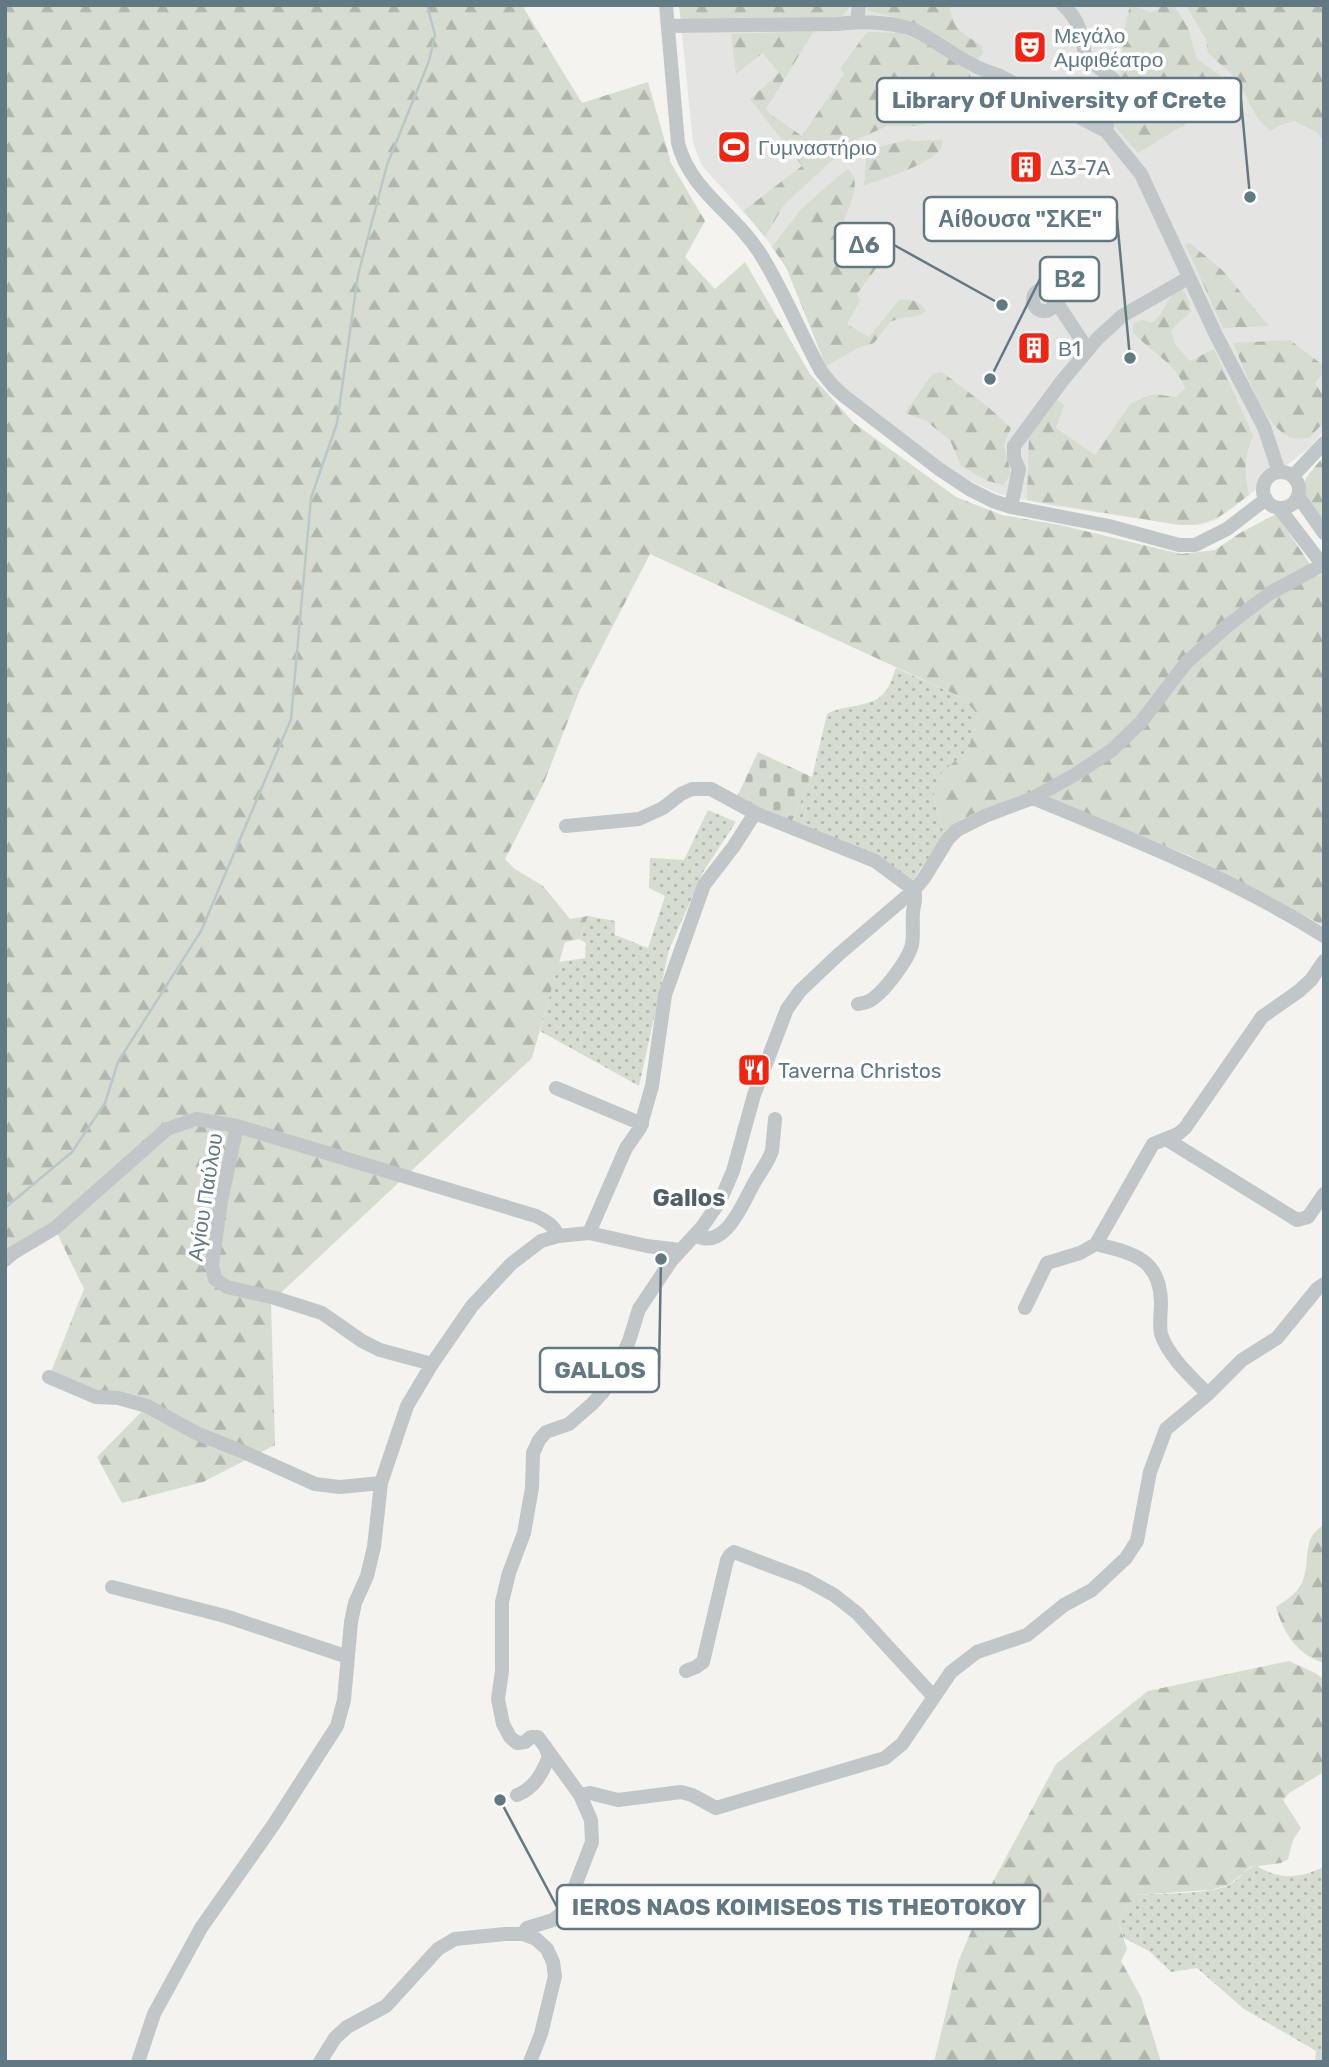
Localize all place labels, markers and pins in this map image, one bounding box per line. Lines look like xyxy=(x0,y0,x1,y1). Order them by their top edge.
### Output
place label: Μεγάλο Αμφιθέατρο xyxy=(1054,23,1164,72)
theatre icon: Μεγάλο Αμφιθέατρο xyxy=(1011,28,1049,66)
callout: Library Of University of Crete xyxy=(877,78,1241,122)
sports icon: Γυμναστήριο xyxy=(715,128,753,166)
place label: Γυμναστήριο xyxy=(758,135,877,160)
building icon: Δ3-7Α xyxy=(1007,148,1045,186)
place label: Δ3-7Α xyxy=(1050,155,1110,180)
callout: Αίθουσα "ΣΚΕ" xyxy=(924,197,1117,241)
callout: Δ6 xyxy=(835,223,894,267)
callout: Β2 xyxy=(1040,257,1099,301)
building icon: Β1 xyxy=(1015,329,1053,367)
place label: Β1 xyxy=(1058,336,1081,361)
restaurant icon: Taverna Christos xyxy=(735,1051,773,1089)
place label: Taverna Christos xyxy=(778,1058,942,1083)
callout: GALLOS xyxy=(540,1348,659,1392)
callout: IEROS NAOS KOIMISEOS TIS THEOTOKOY xyxy=(557,1885,1040,1929)

